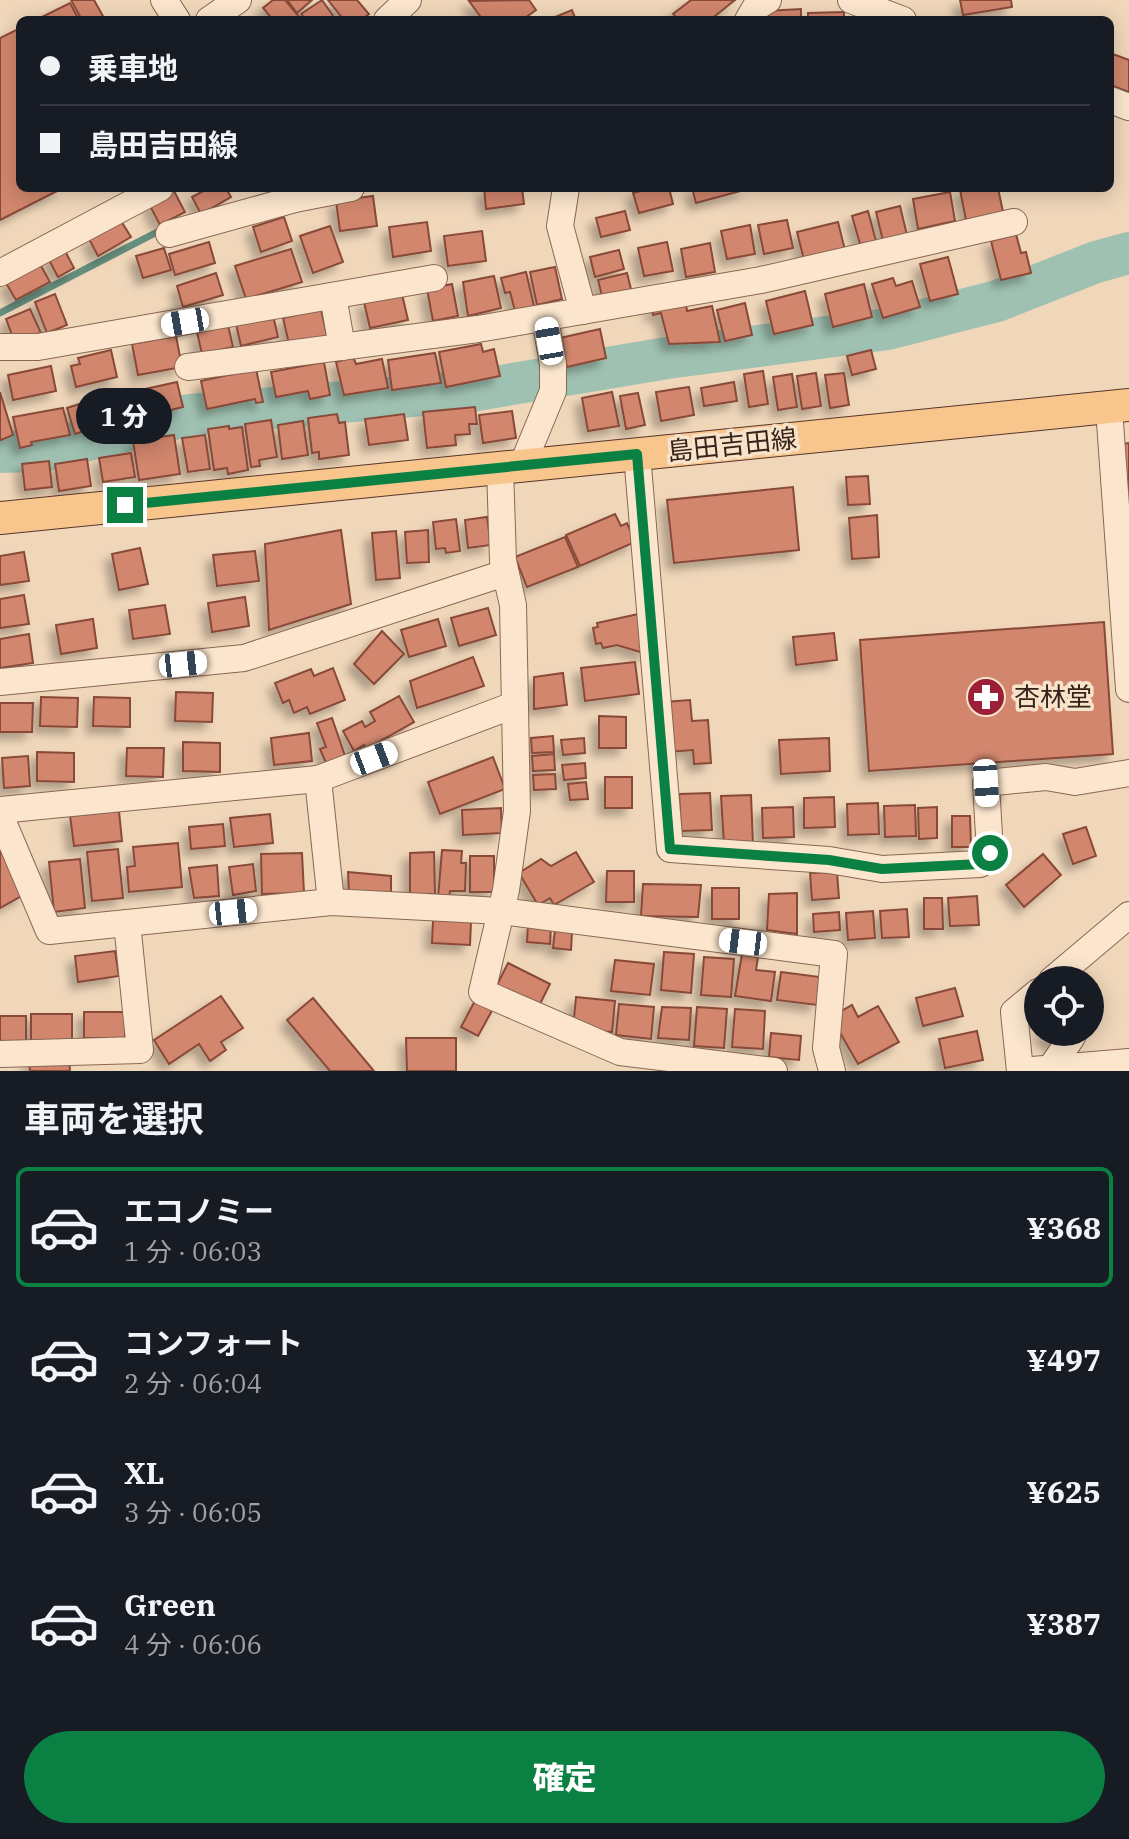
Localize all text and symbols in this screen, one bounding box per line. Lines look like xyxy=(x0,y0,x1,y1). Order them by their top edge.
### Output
text: 乗車地 xyxy=(88,48,178,87)
text: 島田吉田線 xyxy=(88,125,238,164)
car xyxy=(159,306,211,338)
car xyxy=(533,315,565,367)
callout: 1 分 xyxy=(77,389,173,445)
text: 1 分 xyxy=(100,399,148,433)
street label: 島田吉田線 xyxy=(665,420,798,468)
route end xyxy=(107,487,143,523)
car xyxy=(158,650,208,678)
pharmacy icon: 杏林堂 xyxy=(965,676,1007,718)
place label: 杏林堂 xyxy=(1014,679,1092,713)
car xyxy=(347,738,401,778)
car xyxy=(972,758,1000,808)
route start xyxy=(972,835,1008,871)
car xyxy=(208,898,258,926)
car xyxy=(718,927,768,957)
map controls xyxy=(1024,966,1104,1046)
button: locate xyxy=(1024,966,1104,1046)
text: 車両を選択 xyxy=(24,1095,204,1142)
icon: car xyxy=(28,1191,100,1263)
text: エコノミー xyxy=(124,1191,274,1230)
text: ¥368 xyxy=(1027,1208,1101,1247)
text: 1 分 · 06:03 xyxy=(124,1234,262,1268)
icon: car xyxy=(28,1323,100,1395)
text: コンフォート xyxy=(124,1323,303,1362)
text: ¥497 xyxy=(1027,1340,1101,1379)
text: 2 分 · 06:04 xyxy=(124,1366,262,1400)
text: XL xyxy=(124,1453,164,1492)
icon: car xyxy=(28,1455,100,1527)
text: ¥625 xyxy=(1027,1472,1101,1511)
text: 3 分 · 06:05 xyxy=(124,1495,262,1529)
text: Green xyxy=(124,1585,216,1624)
icon: car xyxy=(28,1587,100,1659)
text: ¥387 xyxy=(1027,1604,1101,1643)
text: 4 分 · 06:06 xyxy=(124,1627,262,1661)
button: 確定 xyxy=(24,1731,1105,1823)

